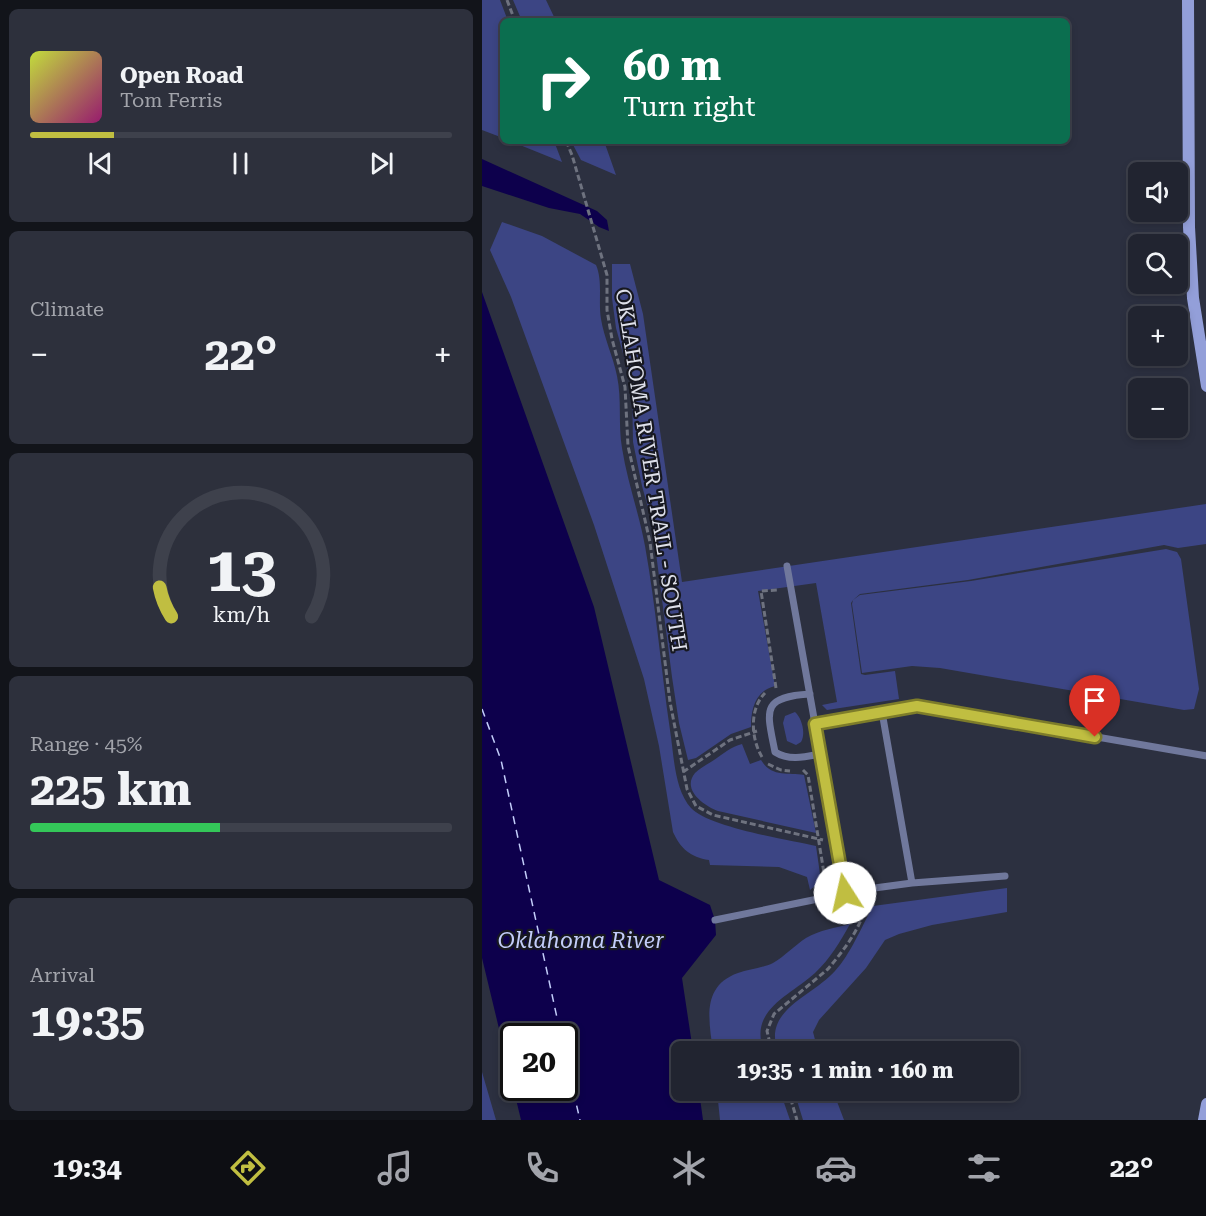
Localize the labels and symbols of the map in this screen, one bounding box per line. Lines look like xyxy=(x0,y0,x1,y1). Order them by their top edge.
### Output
street label: OKLAHOMA RIVER TRAIL - SOUTH xyxy=(610,287,692,653)
pin xyxy=(1069,675,1120,737)
position arrow xyxy=(813,861,877,925)
water label: Oklahoma River xyxy=(498,928,664,953)
speed limit sign: 20 xyxy=(500,1023,578,1101)

